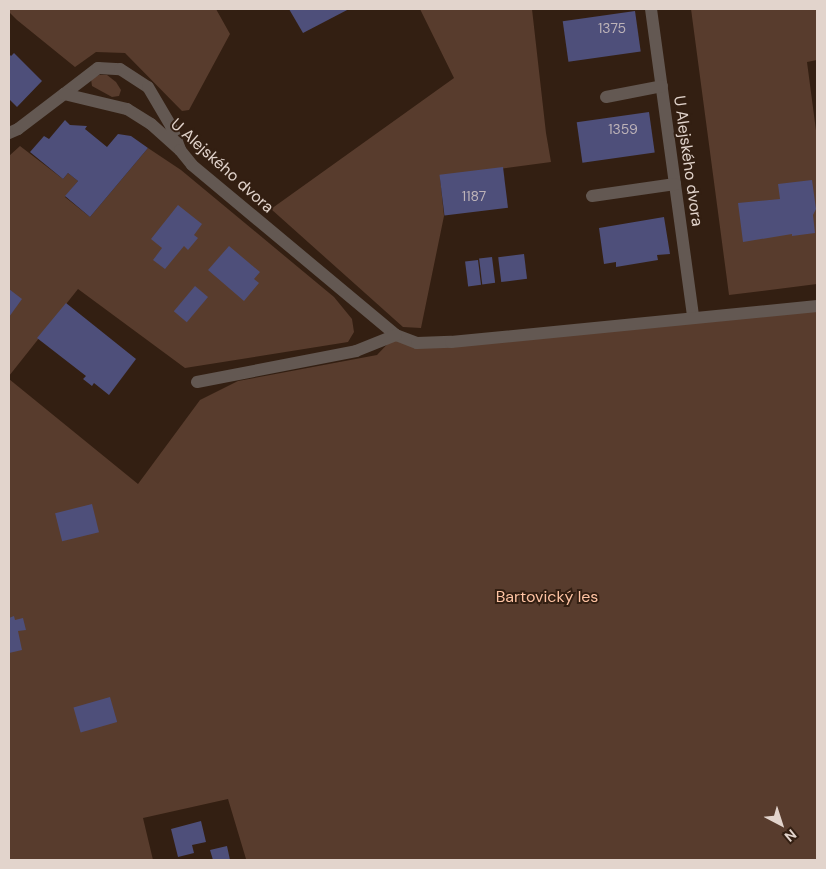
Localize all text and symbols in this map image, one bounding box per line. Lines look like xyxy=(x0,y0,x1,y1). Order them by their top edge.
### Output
house number: 1375 xyxy=(598,20,626,36)
street label: U Alejského dvora xyxy=(669,94,707,228)
street label: U Alejského dvora xyxy=(167,115,277,217)
house number: 1359 xyxy=(608,121,638,137)
house number: 1187 xyxy=(462,188,486,204)
park label: Bartovický les xyxy=(496,587,598,607)
north arrow xyxy=(756,799,806,849)
text: N xyxy=(781,825,800,846)

